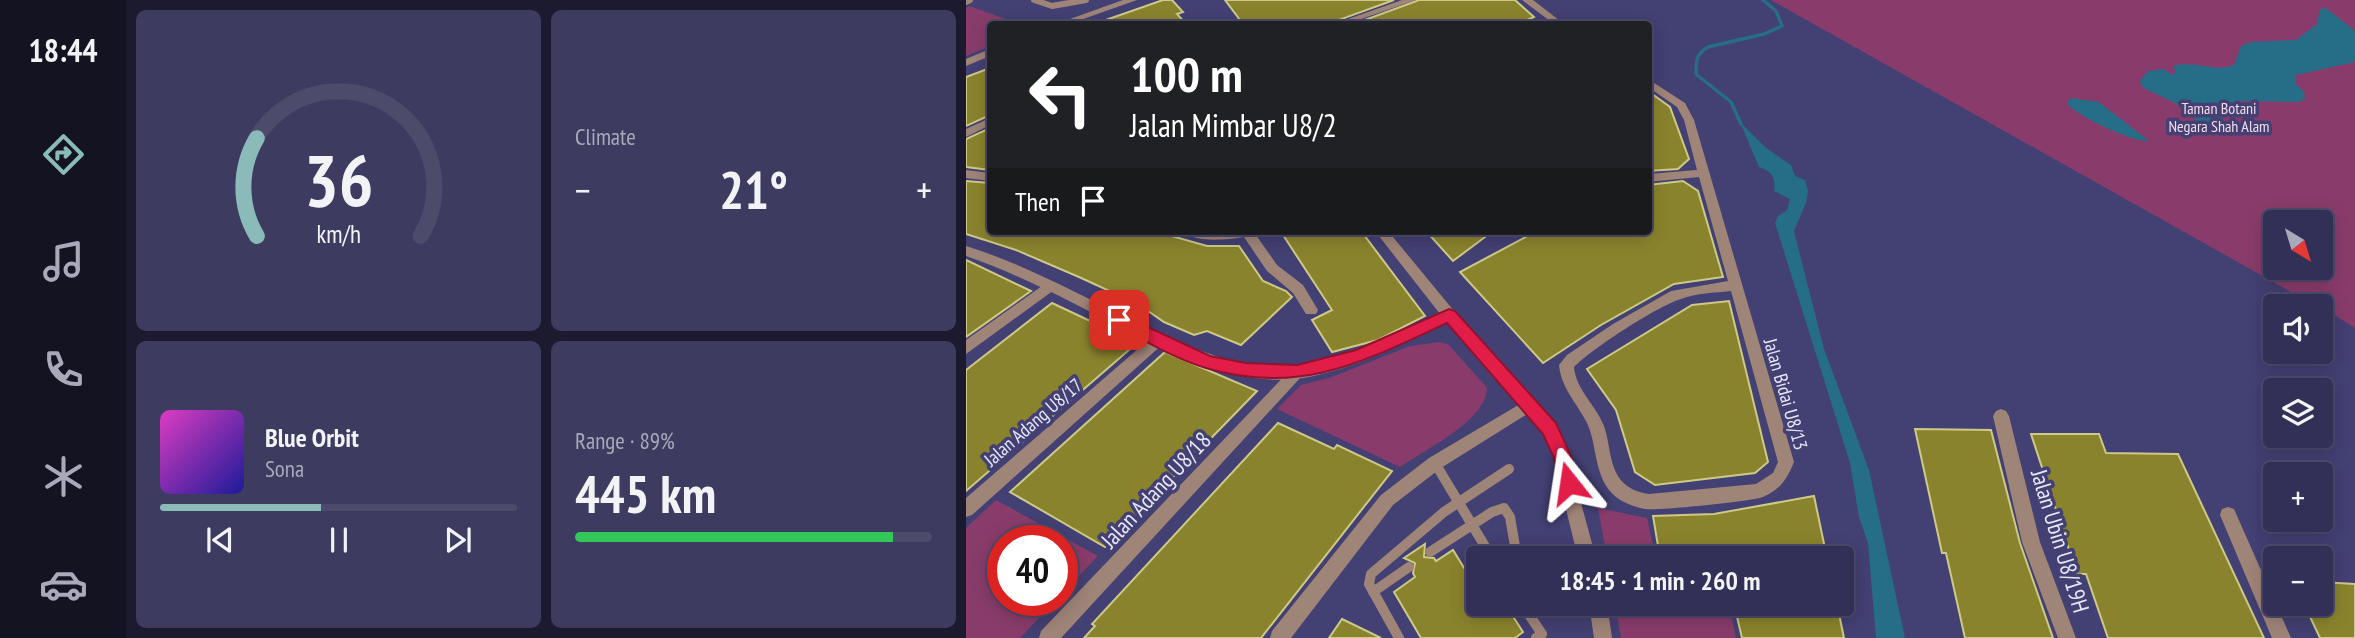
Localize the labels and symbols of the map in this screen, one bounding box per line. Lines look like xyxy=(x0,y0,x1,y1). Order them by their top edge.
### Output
park label: Taman Botani Negara Shah Alam xyxy=(2169,98,2269,136)
north arrow xyxy=(2263,210,2333,280)
pin xyxy=(1089,290,1149,350)
street label: Jalan Bidai U8/13 xyxy=(1758,335,1813,452)
street label: Jalan Adang U8/17 xyxy=(978,373,1087,472)
street label: Jalan Adang U8/18 xyxy=(1094,425,1217,555)
position arrow xyxy=(1532,446,1606,520)
street label: Jalan Ubin U8/19H xyxy=(2025,465,2096,616)
speed limit sign: 40 xyxy=(987,525,1078,616)

